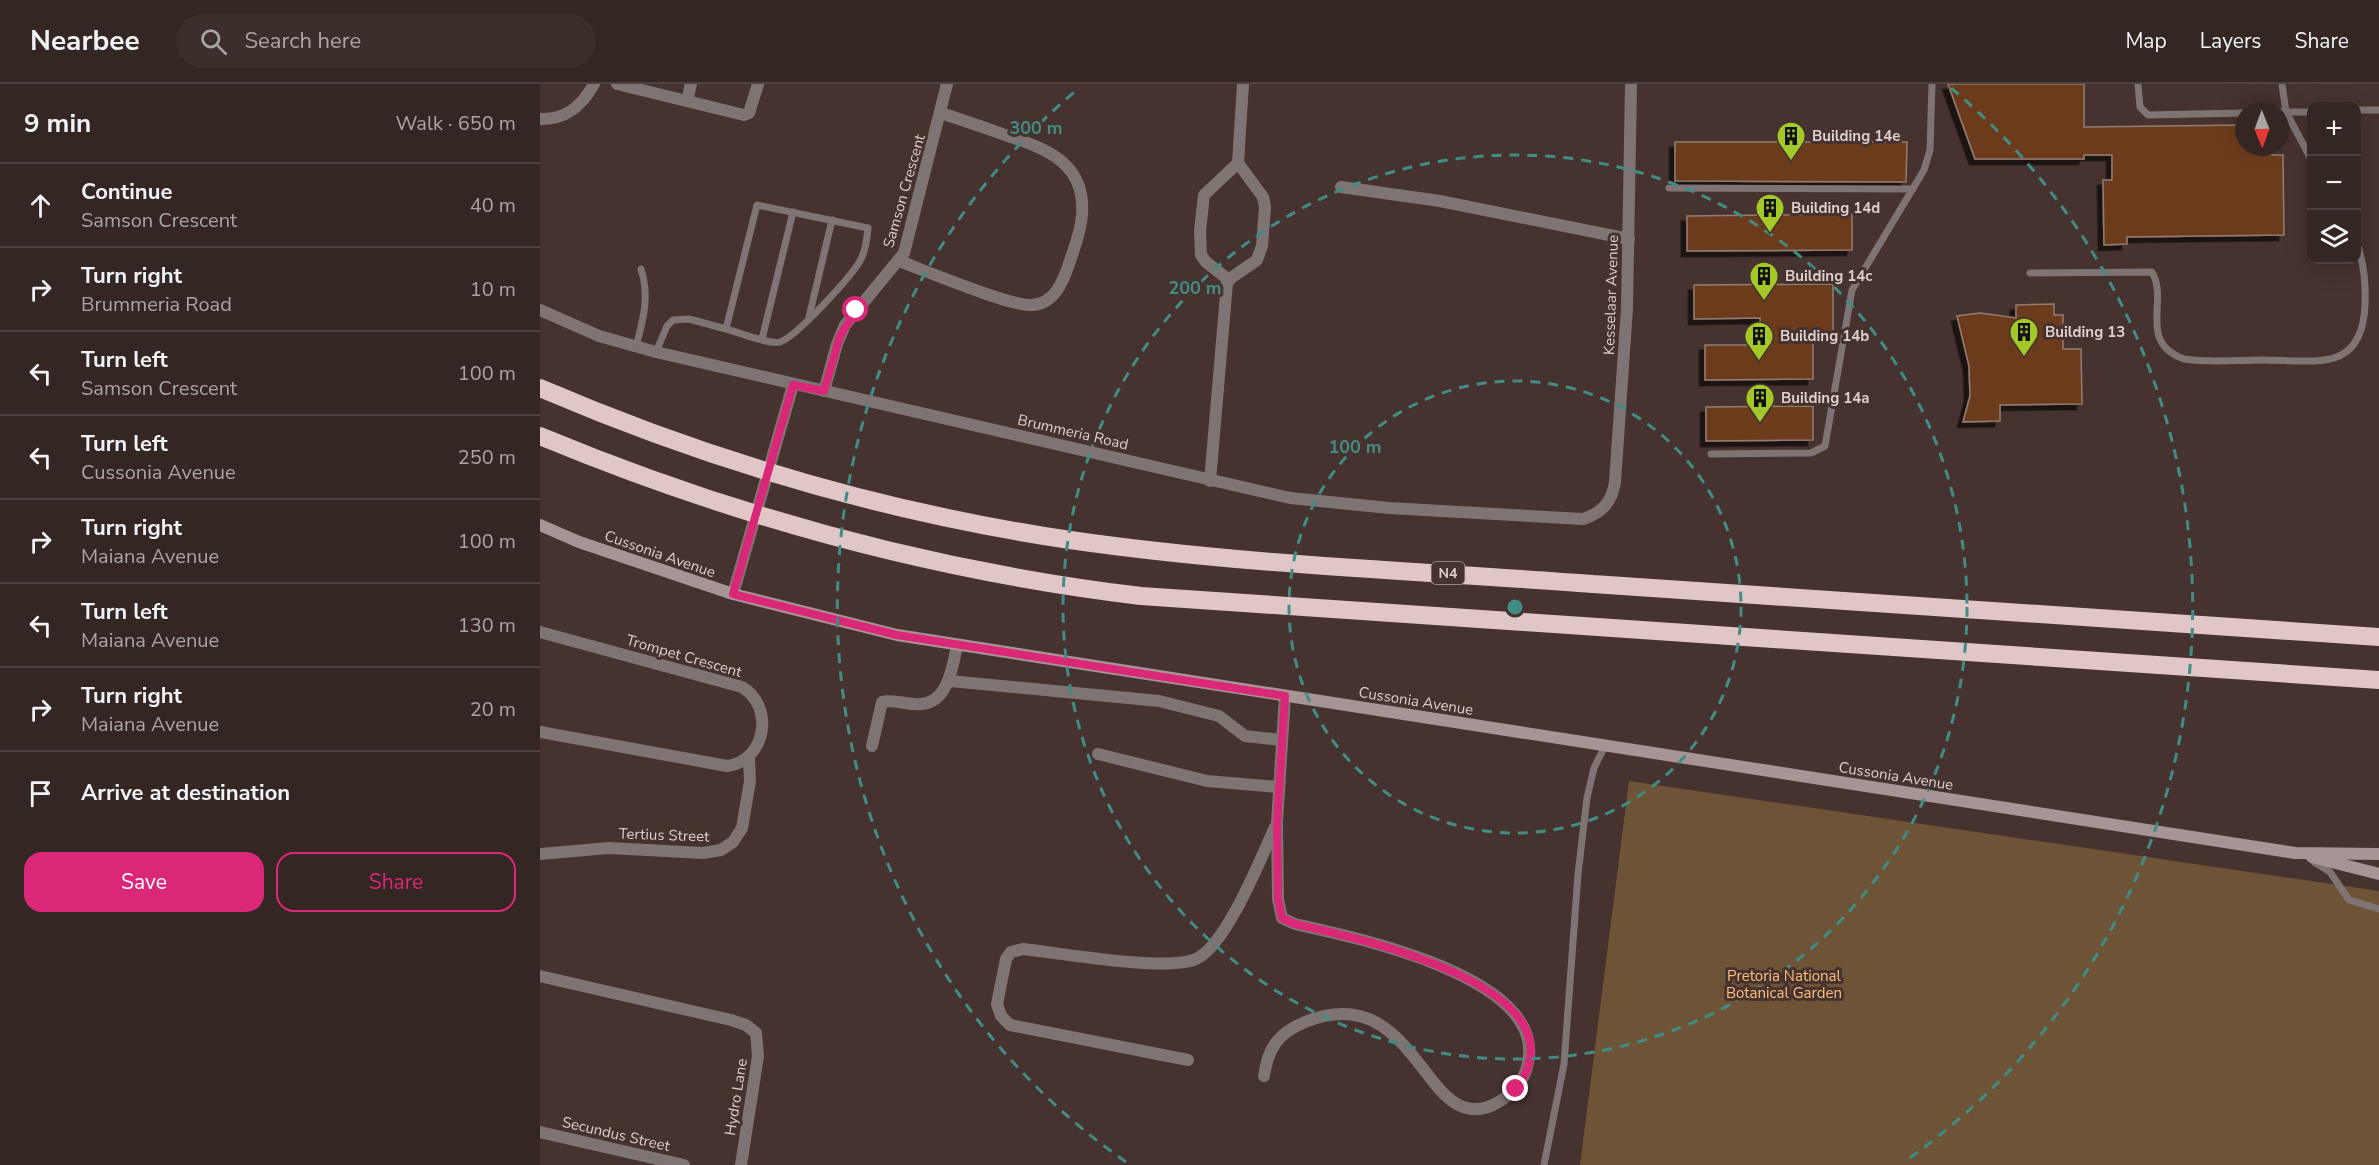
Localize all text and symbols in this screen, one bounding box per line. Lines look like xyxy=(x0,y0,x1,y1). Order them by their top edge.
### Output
search box xyxy=(176,14,596,68)
text: Nearbee xyxy=(30,22,140,60)
icon: search xyxy=(197,25,230,58)
text: Search here xyxy=(245,26,361,56)
text: Map xyxy=(2125,27,2167,55)
text: Layers xyxy=(2200,27,2261,55)
text: Share xyxy=(2294,27,2349,55)
north arrow xyxy=(2235,102,2289,156)
map controls xyxy=(2307,102,2361,264)
button: + xyxy=(2307,102,2361,156)
text: 9 min xyxy=(24,106,91,141)
text: Walk · 650 m xyxy=(396,110,516,137)
text: 300 m xyxy=(1009,116,1063,140)
building icon: Building 14e xyxy=(1775,120,1807,162)
place label: Building 14e xyxy=(1812,126,1900,146)
street label: Samson Crescent xyxy=(878,131,930,250)
button: − xyxy=(2307,156,2361,210)
text: Continue xyxy=(81,177,172,207)
icon: ahead xyxy=(24,189,57,222)
text: 40 m xyxy=(470,192,516,219)
building icon: Building 14d xyxy=(1754,192,1786,234)
place label: Building 14d xyxy=(1791,198,1880,218)
text: Samson Crescent xyxy=(81,207,237,234)
button: layers xyxy=(2307,210,2361,264)
street label: Kesselaar Avenue xyxy=(1599,235,1623,355)
building icon: Building 14c xyxy=(1748,260,1780,302)
text: Turn right xyxy=(81,261,182,291)
place label: Building 14c xyxy=(1785,266,1872,286)
icon: right xyxy=(24,273,57,306)
text: 10 m xyxy=(470,276,516,303)
text: 200 m xyxy=(1168,276,1222,300)
text: Brummeria Road xyxy=(81,291,232,318)
route start xyxy=(842,296,868,322)
building icon: Building 13 xyxy=(2008,316,2040,358)
building icon: Building 14b xyxy=(1743,320,1775,362)
place label: Building 13 xyxy=(2045,322,2125,342)
place label: Building 14b xyxy=(1780,326,1869,346)
text: Turn left xyxy=(81,345,168,375)
icon: left xyxy=(24,357,57,390)
text: 100 m xyxy=(458,360,516,387)
text: Samson Crescent xyxy=(81,375,237,402)
building icon: Building 14a xyxy=(1744,382,1776,424)
place label: Building 14a xyxy=(1781,388,1869,408)
street label: Brummeria Road xyxy=(1016,410,1130,454)
text: Turn left xyxy=(81,429,168,459)
text: 100 m xyxy=(1328,435,1382,459)
icon: left xyxy=(24,441,57,474)
text: 250 m xyxy=(458,444,516,471)
text: Cussonia Avenue xyxy=(81,459,236,486)
text: Turn right xyxy=(81,513,182,543)
icon: right xyxy=(24,525,57,558)
street label: Cussonia Avenue xyxy=(602,526,718,582)
text: 100 m xyxy=(458,528,516,555)
text: Maiana Avenue xyxy=(81,543,219,570)
road number: N4 xyxy=(1432,562,1464,584)
text: Turn left xyxy=(81,597,168,627)
centre of rings xyxy=(1505,597,1525,617)
icon: left xyxy=(24,609,57,642)
text: 130 m xyxy=(458,612,516,639)
text: Maiana Avenue xyxy=(81,627,219,654)
street label: Trompet Crescent xyxy=(624,630,745,682)
text: Turn right xyxy=(81,681,182,711)
street label: Cussonia Avenue xyxy=(1357,682,1475,720)
icon: right xyxy=(24,693,57,726)
text: 20 m xyxy=(470,696,516,723)
text: Maiana Avenue xyxy=(81,711,219,738)
street label: Cussonia Avenue xyxy=(1837,757,1955,795)
icon: arrive xyxy=(24,777,57,810)
text: Arrive at destination xyxy=(81,778,290,808)
street label: Tertius Street xyxy=(618,823,710,847)
button: Save xyxy=(24,852,264,912)
button: Share xyxy=(276,852,516,912)
park label: Pretoria National Botanical Garden xyxy=(1726,966,1842,1003)
street label: Hydro Lane xyxy=(720,1057,752,1137)
route end xyxy=(1502,1075,1528,1101)
street label: Secundus Street xyxy=(560,1112,673,1156)

